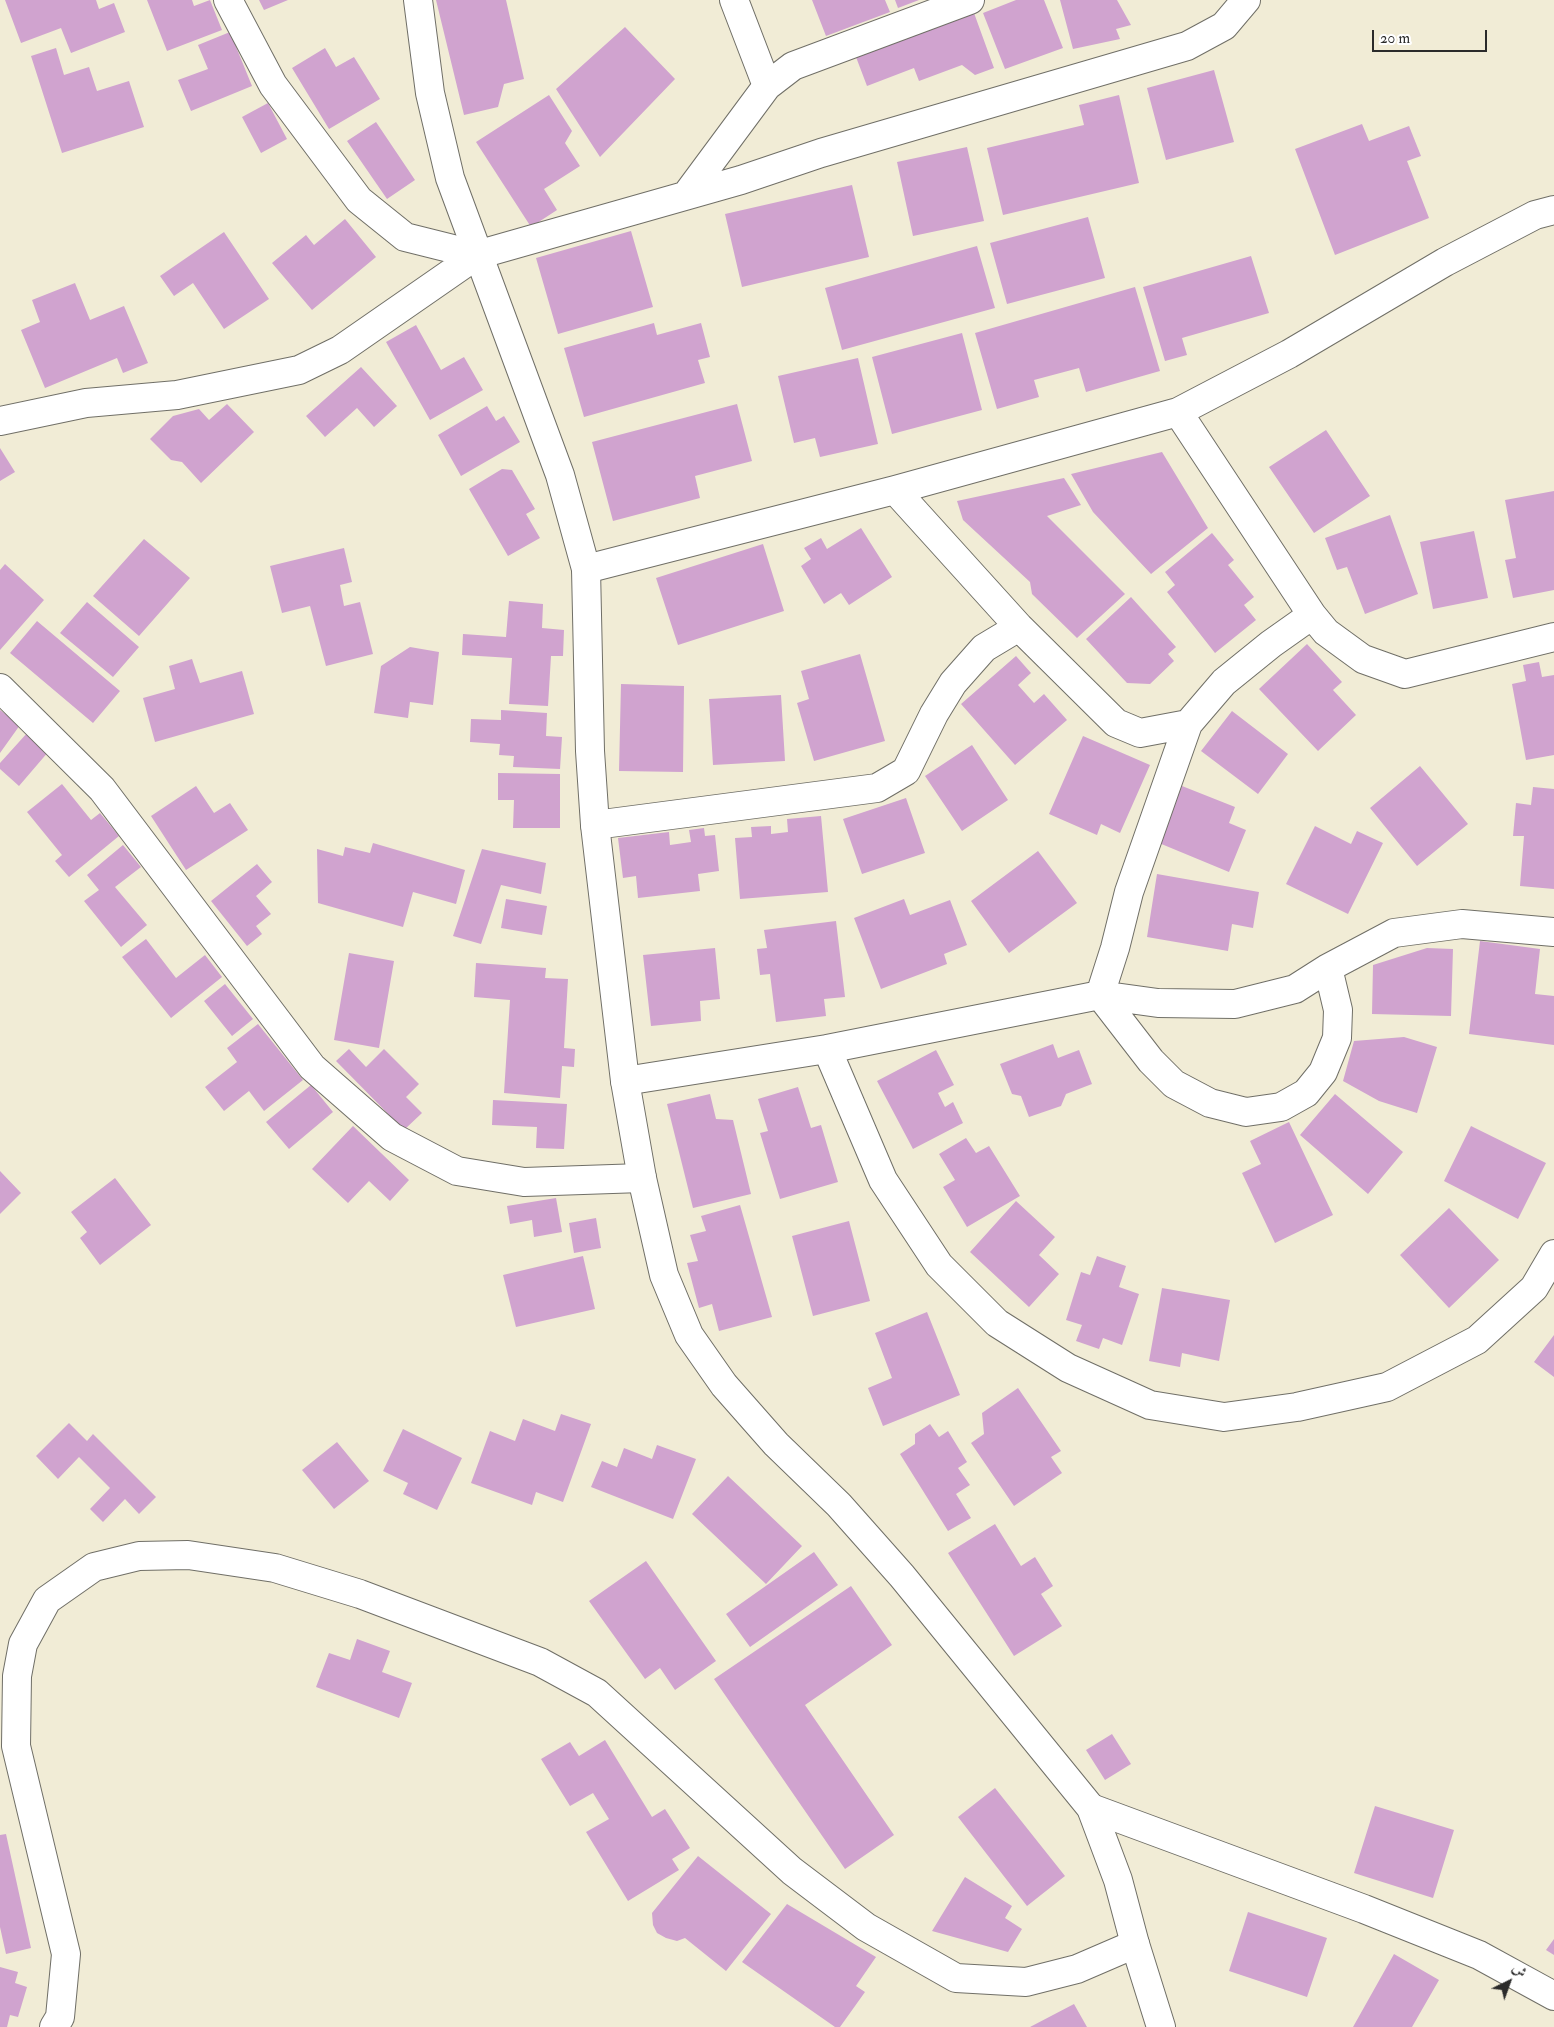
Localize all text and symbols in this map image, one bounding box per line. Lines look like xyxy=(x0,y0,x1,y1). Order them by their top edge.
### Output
scale bar xyxy=(1374,20,1489,52)
text: 20 m xyxy=(1380,29,1410,48)
north arrow xyxy=(1484,1957,1534,2007)
text: ش xyxy=(1509,1960,1530,1981)

